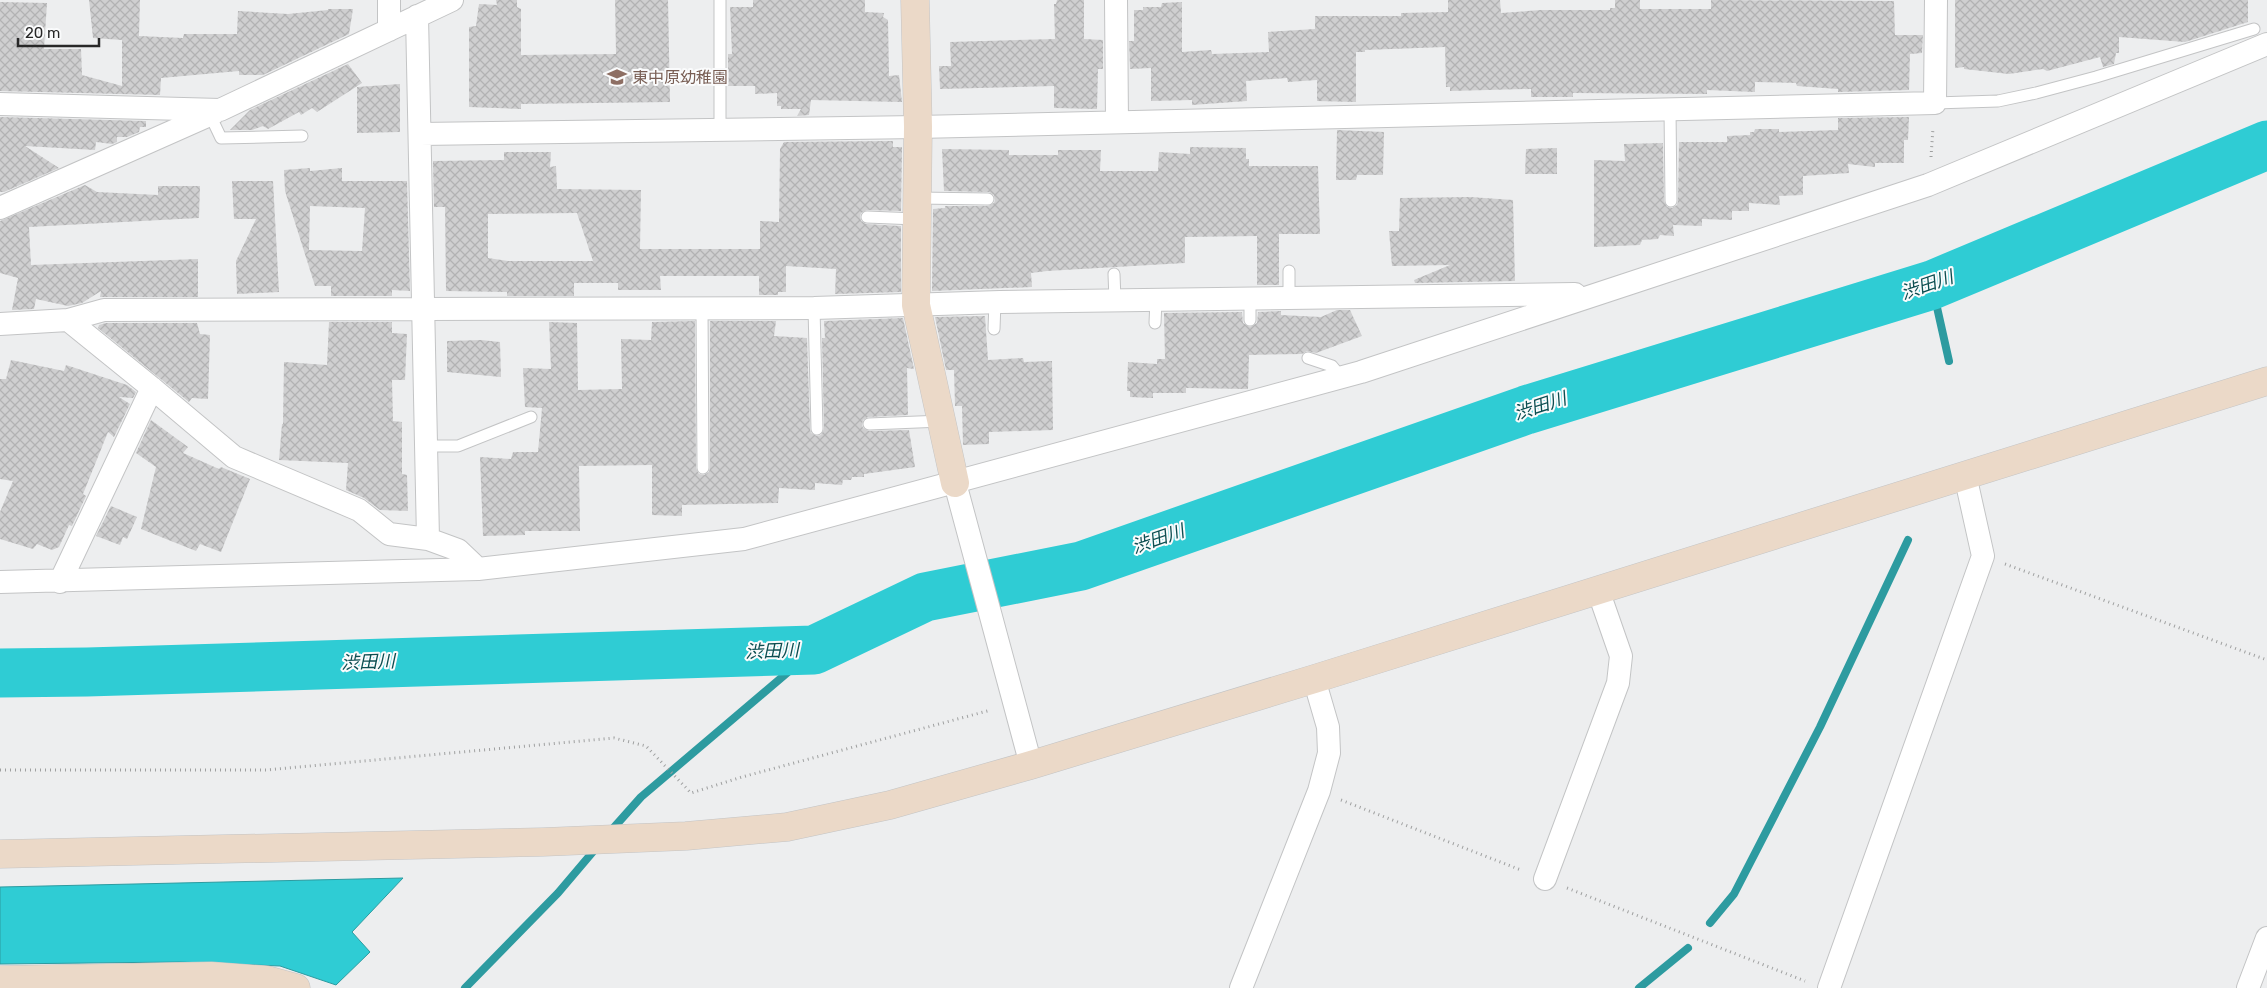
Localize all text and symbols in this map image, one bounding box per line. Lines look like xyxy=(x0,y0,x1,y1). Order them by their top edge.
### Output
scale bar xyxy=(18,15,99,47)
text: 20 m xyxy=(25,24,60,42)
school or university icon: 東中原幼稚園 xyxy=(606,66,628,88)
place label: 東中原幼稚園 xyxy=(632,68,728,87)
water label: 渋田川 xyxy=(1898,265,1958,304)
water label: 渋田川 xyxy=(1511,387,1571,425)
water label: 渋田川 xyxy=(1129,519,1189,558)
water label: 渋田川 xyxy=(745,639,801,663)
water label: 渋田川 xyxy=(341,650,397,674)

